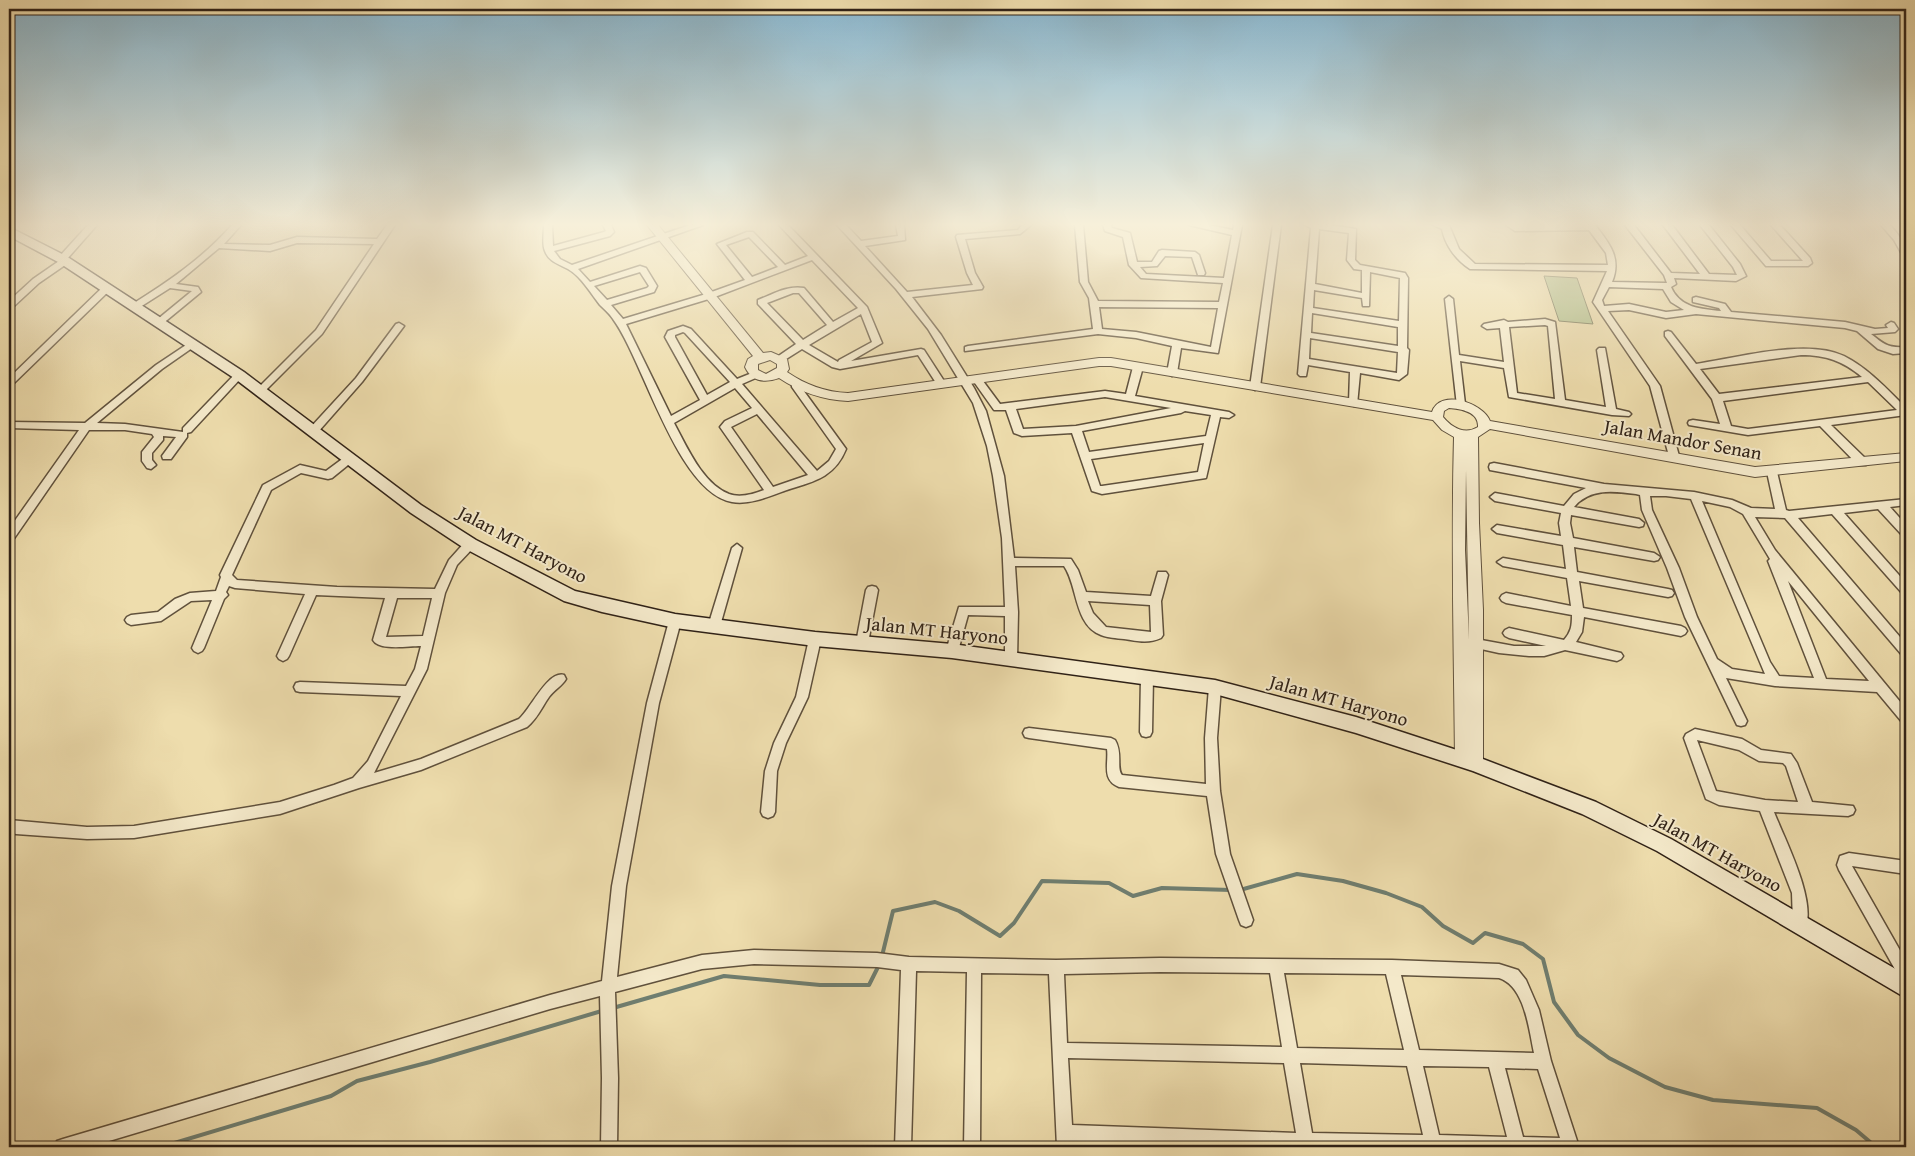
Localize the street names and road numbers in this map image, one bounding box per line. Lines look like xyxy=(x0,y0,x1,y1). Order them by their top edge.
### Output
street label: Jalan Mandor Senan xyxy=(1600,411,1764,467)
street label: Jalan MT Haryono xyxy=(451,497,593,590)
street label: Jalan MT Haryono xyxy=(862,608,1010,651)
street label: Jalan MT Haryono xyxy=(1264,666,1412,733)
street label: Jalan MT Haryono xyxy=(1647,804,1787,899)

